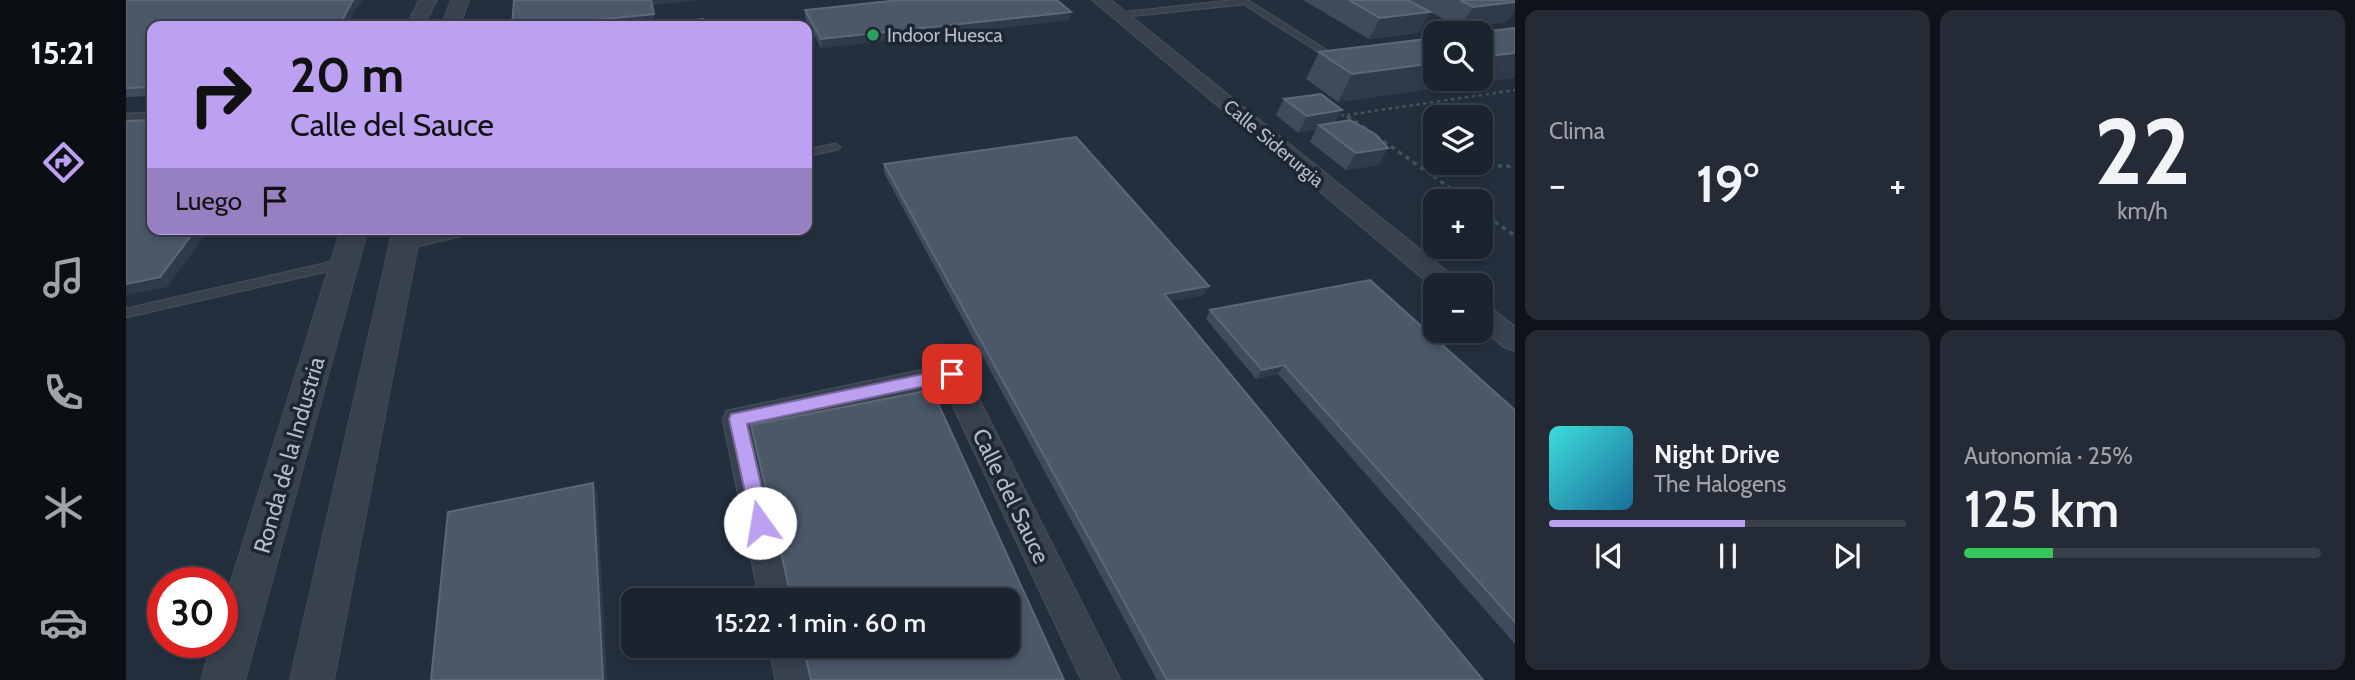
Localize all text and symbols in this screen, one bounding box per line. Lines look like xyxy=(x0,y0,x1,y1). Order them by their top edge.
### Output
map controls xyxy=(1423,21,1493,343)
button: search xyxy=(1423,21,1493,91)
place label: Indoor Huesca xyxy=(887,24,1003,47)
marker: Indoor Huesca xyxy=(865,27,881,43)
text: 15:21 xyxy=(31,33,95,72)
text: 20 m xyxy=(290,45,404,104)
icon: right xyxy=(175,49,266,140)
street label: Calle Siderurgia xyxy=(1219,95,1328,192)
text: 22 xyxy=(2094,96,2191,207)
text: Calle del Sauce xyxy=(290,105,494,144)
button: layers xyxy=(1423,105,1493,175)
text: Clima xyxy=(1549,117,1605,145)
icon: directions xyxy=(39,138,88,187)
text: 19° xyxy=(1696,152,1759,215)
text: − xyxy=(1549,161,1566,208)
text: + xyxy=(1889,161,1906,208)
icon: arrive xyxy=(256,182,294,220)
text: Luego xyxy=(175,185,242,217)
button: + xyxy=(1423,189,1493,259)
text: km/h xyxy=(2117,197,2168,225)
icon: music xyxy=(39,253,88,302)
button: − xyxy=(1423,273,1493,343)
pin xyxy=(922,344,982,404)
street label: Ronda de la Industria xyxy=(248,354,330,556)
icon: arrive xyxy=(933,355,971,393)
icon: phone xyxy=(39,368,88,417)
street label: Calle del Sauce xyxy=(966,424,1056,568)
text: Night Drive xyxy=(1654,438,1780,470)
text: Autonomía · 25% xyxy=(1964,442,2133,470)
text: The Halogens xyxy=(1654,470,1786,498)
text: 125 km xyxy=(1964,477,2119,540)
icon: climate xyxy=(39,483,88,532)
position arrow xyxy=(723,486,797,560)
icon: previous xyxy=(1590,537,1628,575)
icon: pause xyxy=(1709,537,1747,575)
icon: next xyxy=(1828,537,1866,575)
speed limit sign: 30 xyxy=(147,567,238,658)
icon: car xyxy=(39,598,88,647)
text: 15:22 · 1 min · 60 m xyxy=(715,607,926,639)

